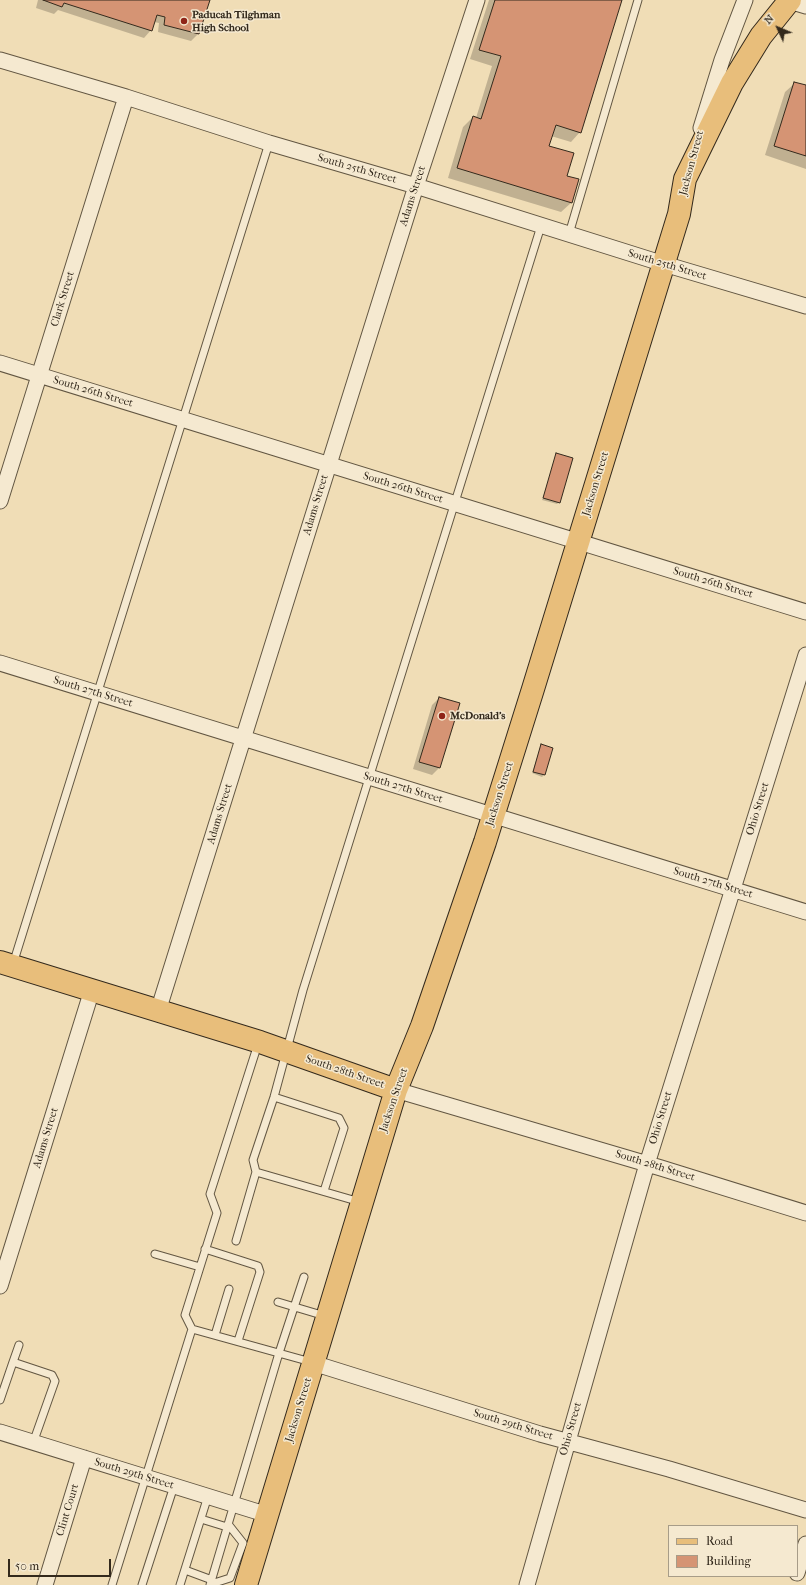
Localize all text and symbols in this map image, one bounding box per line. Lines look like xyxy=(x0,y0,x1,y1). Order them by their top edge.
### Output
place label: Paducah Tilghman High School xyxy=(192,8,280,34)
north arrow xyxy=(758,8,798,48)
text: N xyxy=(761,12,777,27)
marker: Paducah Tilghman High School xyxy=(179,16,189,26)
street label: Jackson Street xyxy=(677,129,707,197)
street label: South 25th Street xyxy=(316,151,398,187)
street label: Adams Street xyxy=(397,164,429,228)
street label: South 25th Street xyxy=(626,247,708,283)
street label: Clark Street xyxy=(48,270,78,328)
street label: South 26th Street xyxy=(51,374,135,410)
street label: Jackson Street xyxy=(580,450,612,518)
street label: South 26th Street xyxy=(361,470,445,506)
street label: Adams Street xyxy=(301,473,331,537)
street label: South 26th Street xyxy=(671,565,755,601)
street label: South 27th Street xyxy=(52,674,134,710)
place label: McDonald's xyxy=(450,709,505,723)
marker: McDonald's xyxy=(437,711,447,721)
street label: Jackson Street xyxy=(483,760,517,828)
street label: South 27th Street xyxy=(362,770,444,806)
street label: Ohio Street xyxy=(744,781,772,837)
street label: Adams Street xyxy=(205,782,235,846)
street label: South 27th Street xyxy=(672,865,754,901)
street label: South 28th Street xyxy=(304,1052,386,1092)
street label: Jackson Street xyxy=(377,1066,411,1134)
street label: Ohio Street xyxy=(647,1090,675,1146)
street label: Adams Street xyxy=(31,1106,61,1170)
street label: South 28th Street xyxy=(614,1148,696,1184)
street label: Jackson Street xyxy=(283,1376,315,1444)
street label: Ohio Street xyxy=(557,1401,585,1457)
street label: South 29th Street xyxy=(472,1407,554,1443)
street label: South 29th Street xyxy=(93,1456,175,1492)
street label: Clint Court xyxy=(54,1482,82,1538)
legend xyxy=(668,1525,798,1577)
text: Road xyxy=(706,1534,733,1548)
scale bar xyxy=(10,1551,113,1577)
text: Building xyxy=(706,1554,751,1568)
text: 50 m xyxy=(15,1559,39,1573)

